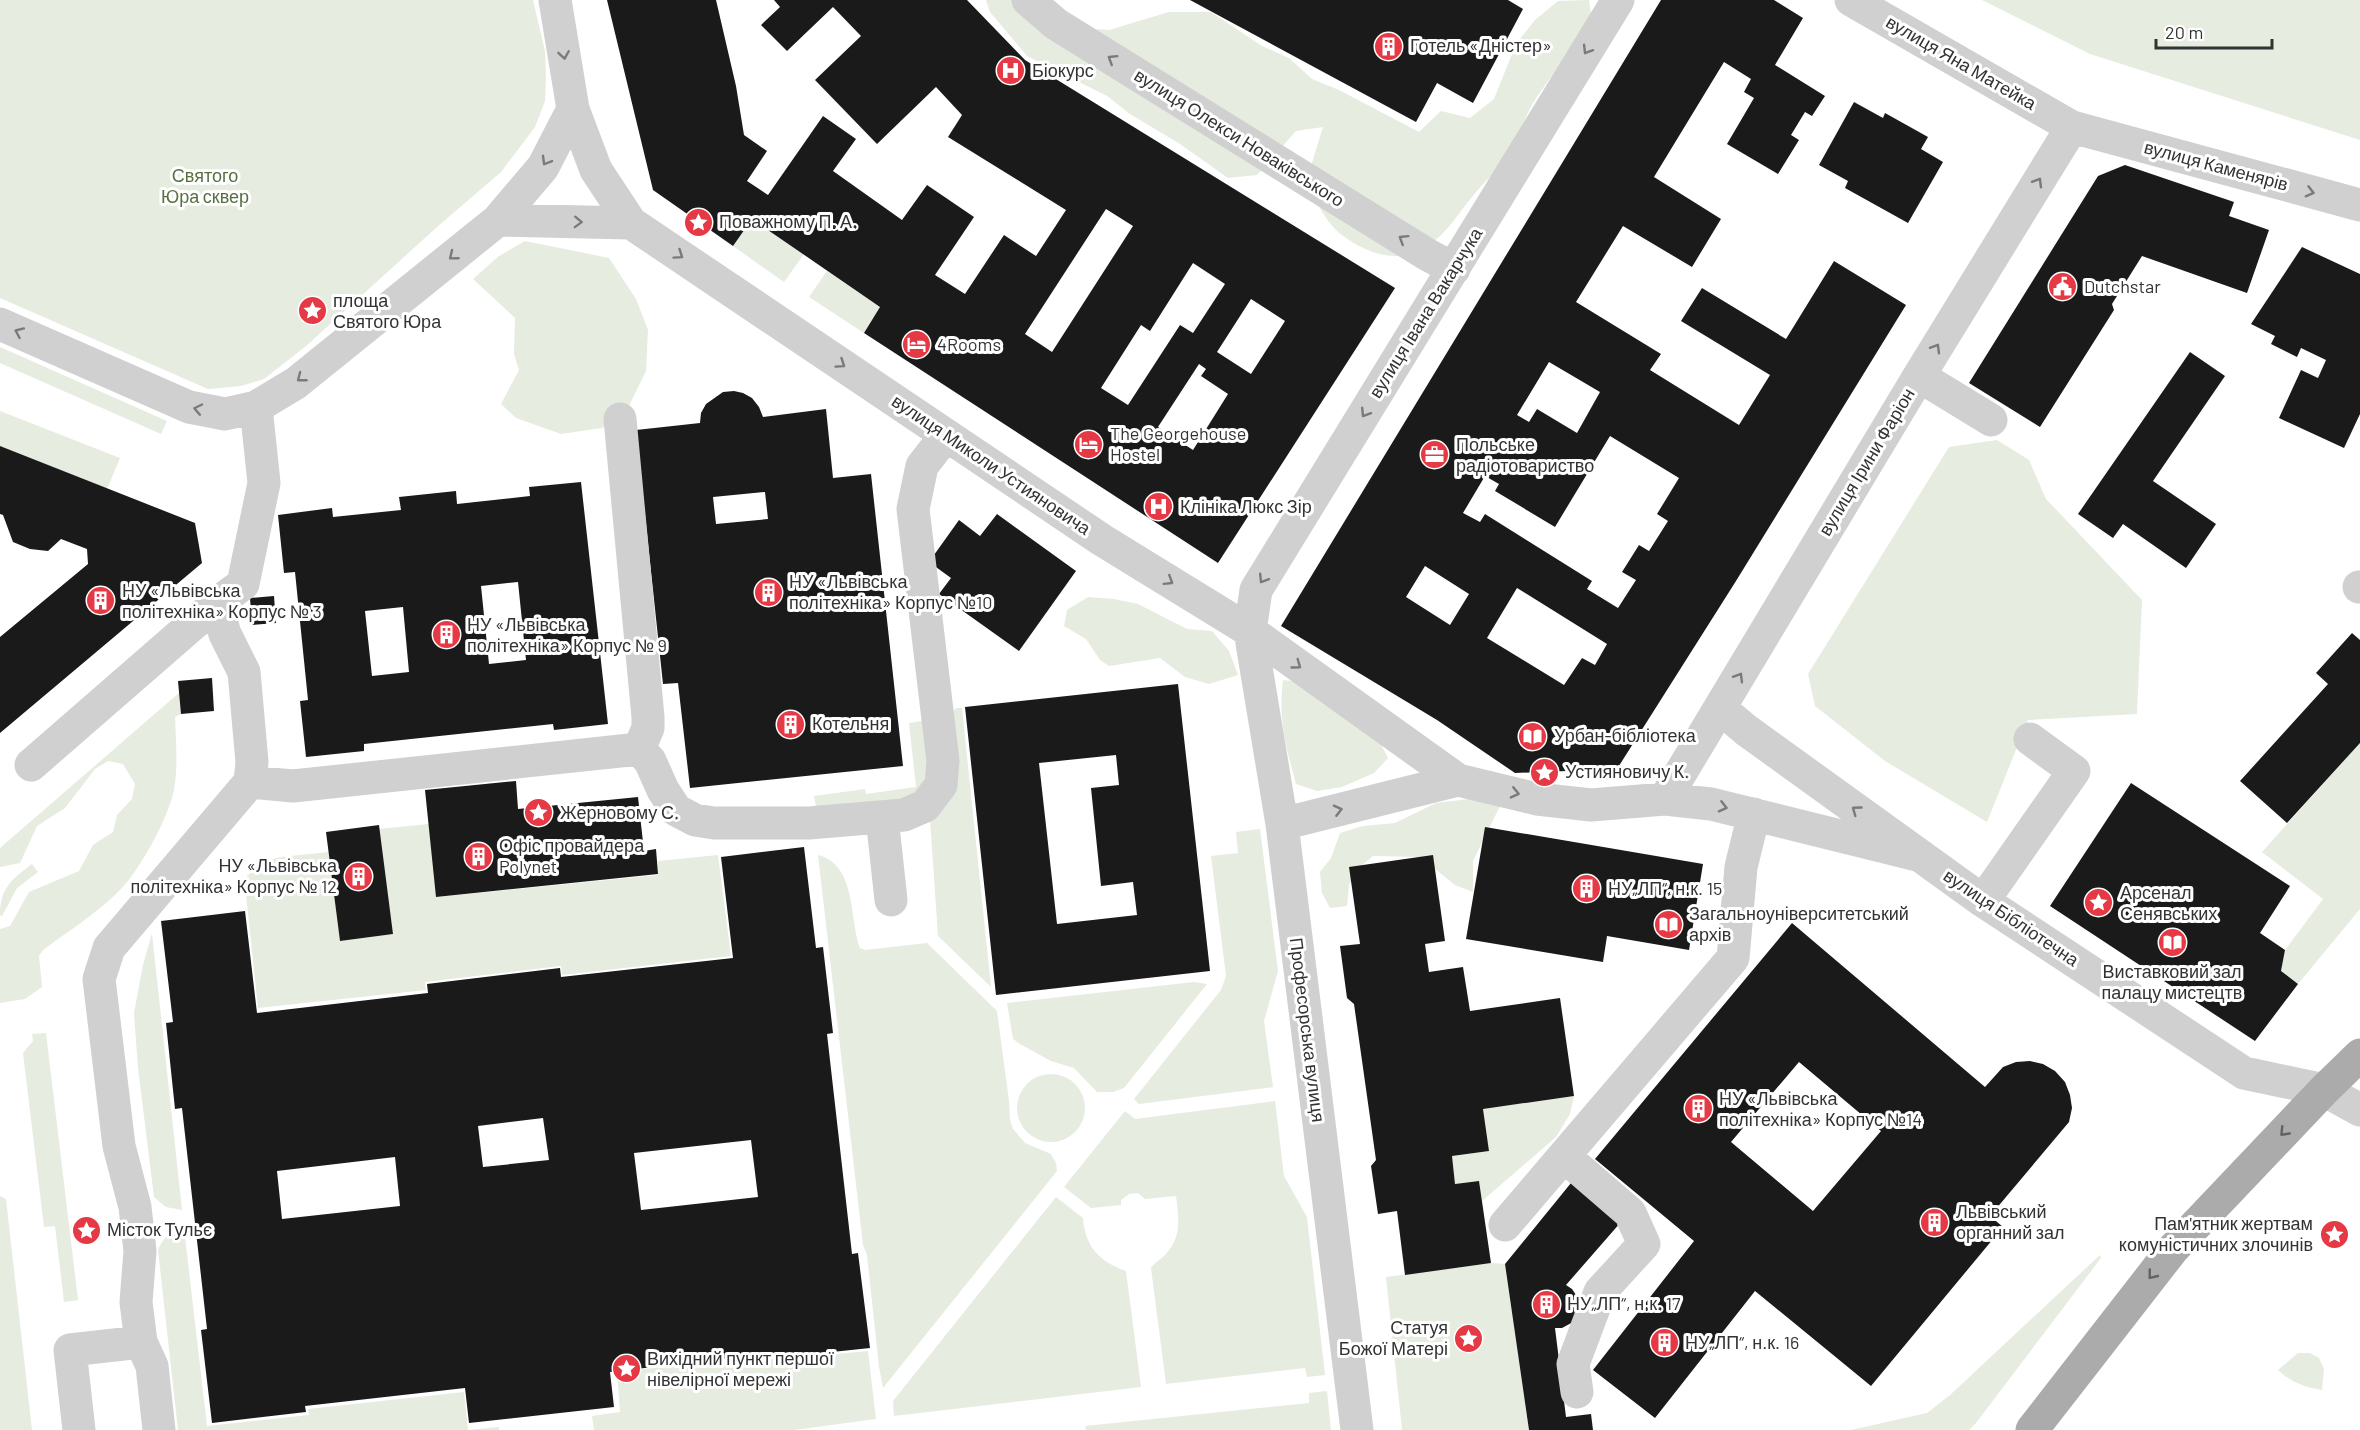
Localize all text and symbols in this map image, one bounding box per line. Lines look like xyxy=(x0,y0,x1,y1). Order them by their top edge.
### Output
street label: вулиця Яна Матейка xyxy=(1882,10,2041,115)
scale bar xyxy=(2156,12,2272,50)
text: 20 m xyxy=(2165,21,2203,43)
building icon: Готель «Дністер» xyxy=(1373,30,1405,62)
place label: Готель «Дністер» xyxy=(1410,34,1552,56)
one-way arrow xyxy=(1583,44,1595,54)
one-way arrow xyxy=(558,50,570,59)
hospital icon: Біокурс xyxy=(995,55,1027,87)
one-way arrow xyxy=(1108,55,1118,67)
place label: Біокурс xyxy=(1032,59,1094,81)
street label: вулиця Олекси Новаківського xyxy=(1131,63,1349,211)
street label: вулиця Каменярів xyxy=(2142,135,2291,195)
one-way arrow xyxy=(542,155,553,165)
park label: Святого Юра сквер xyxy=(161,164,249,207)
one-way arrow xyxy=(2030,178,2042,188)
one-way arrow xyxy=(2305,185,2315,197)
place icon: Поважному П. А. xyxy=(682,206,714,238)
place label: Поважному П. А. xyxy=(719,210,857,232)
one-way arrow xyxy=(573,215,582,228)
street label: вулиця Івана Вакарчука xyxy=(1364,222,1487,402)
one-way arrow xyxy=(1399,235,1409,247)
one-way arrow xyxy=(673,248,684,259)
one-way arrow xyxy=(449,249,460,260)
public building icon: Dutchstar xyxy=(2047,271,2079,303)
place label: Dutchstar xyxy=(2084,275,2161,297)
place label: площа Святого Юра xyxy=(333,289,442,332)
place icon: площа Святого Юра xyxy=(296,295,328,327)
one-way arrow xyxy=(15,327,26,339)
hotel icon: 4Rooms xyxy=(900,329,932,361)
place label: 4Rooms xyxy=(937,333,1001,355)
one-way arrow xyxy=(1928,344,1940,354)
one-way arrow xyxy=(835,357,845,369)
one-way arrow xyxy=(296,371,307,382)
street label: вулиця Ірини Фаріон xyxy=(1813,384,1919,539)
street label: вулиця Миколи Устияновича xyxy=(888,389,1096,540)
one-way arrow xyxy=(194,403,204,416)
one-way arrow xyxy=(1360,407,1372,417)
place label: The Georgehouse Hostel xyxy=(1110,422,1246,465)
hotel icon: The Georgehouse Hostel xyxy=(1073,428,1105,460)
place label: Польське радіотовариство xyxy=(1456,433,1594,476)
office icon: Польське радіотовариство xyxy=(1419,439,1451,471)
hospital icon: Клініка Люкс Зір xyxy=(1143,491,1175,523)
place label: Клініка Люкс Зір xyxy=(1180,495,1312,517)
place label: НУ «Львівська політехніка» Корпус №10 xyxy=(789,570,993,613)
one-way arrow xyxy=(1259,573,1270,584)
one-way arrow xyxy=(1163,574,1173,586)
building icon: НУ «Львівська політехніка» Корпус №10 xyxy=(752,576,784,608)
place label: НУ «Львівська політехніка» Корпус № 3 xyxy=(122,579,322,622)
building icon: НУ «Львівська політехніка» Корпус № 3 xyxy=(85,585,117,617)
place label: НУ «Львівська політехніка» Корпус № 9 xyxy=(467,613,667,656)
building icon: НУ «Львівська політехніка» Корпус № 9 xyxy=(430,619,462,651)
one-way arrow xyxy=(1291,658,1302,669)
one-way arrow xyxy=(1731,673,1743,683)
building icon: Котельня xyxy=(775,708,807,740)
place label: Котельня xyxy=(812,712,889,734)
library icon: Урбан-бібліотека xyxy=(1517,720,1549,752)
place label: Урбан-бібліотека xyxy=(1554,724,1697,746)
place icon: Устияновичу К. xyxy=(1528,756,1560,788)
place label: Устияновичу К. xyxy=(1565,760,1689,782)
one-way arrow xyxy=(1510,786,1520,799)
place icon: Жерновому С. xyxy=(523,797,555,829)
one-way arrow xyxy=(1718,799,1728,812)
place label: Жерновому С. xyxy=(560,801,679,823)
one-way arrow xyxy=(1332,805,1343,817)
one-way arrow xyxy=(1852,806,1863,817)
place label: Офіс провайдера Polynet xyxy=(499,834,645,877)
building icon: Офіс провайдера Polynet xyxy=(462,840,494,872)
place label: НУ «Львівська політехніка» Корпус № 12 xyxy=(130,854,338,897)
building icon: НУ «Львівська політехніка» Корпус № 12 xyxy=(342,860,374,892)
street label: вулиця Бібліотечна xyxy=(1940,864,2084,971)
building icon: НУ„ЛП“, н.к. 15 xyxy=(1571,873,1603,905)
place label: НУ„ЛП“, н.к. 15 xyxy=(1608,877,1722,899)
place label: Арсенал Сенявських xyxy=(2120,881,2217,924)
place icon: Арсенал Сенявських xyxy=(2083,887,2115,919)
place label: Загальноуніверситетський архів xyxy=(1689,902,1909,945)
library icon: Загальноуніверситетський архів xyxy=(1652,908,1684,940)
library icon: Виставковий зал палацу мистецтв xyxy=(2156,927,2188,959)
street label: Професорська вулиця xyxy=(1286,936,1330,1123)
place label: Виставковий зал палацу мистецтв xyxy=(2102,960,2242,1003)
place label: НУ «Львівська політехніка» Корпус №14 xyxy=(1719,1087,1922,1130)
building icon: НУ «Львівська політехніка» Корпус №14 xyxy=(1682,1093,1714,1125)
one-way arrow xyxy=(2280,1126,2291,1136)
place label: Львівський органний зал xyxy=(1956,1200,2065,1243)
building icon: Львівський органний зал xyxy=(1919,1206,1951,1238)
place label: Пам'ятник жертвам комуністичних злочинів xyxy=(2119,1212,2313,1255)
place icon: Місток Тульє xyxy=(70,1214,102,1246)
place label: Місток Тульє xyxy=(107,1218,212,1240)
place icon: Пам'ятник жертвам комуністичних злочинів xyxy=(2318,1218,2350,1250)
one-way arrow xyxy=(2148,1269,2159,1280)
building icon: НУ„ЛП“, н.к. 17 xyxy=(1530,1288,1562,1320)
place label: НУ„ЛП“, н.к. 17 xyxy=(1567,1292,1681,1314)
place label: Статуя Божої Матері xyxy=(1339,1316,1448,1359)
place icon: Статуя Божої Матері xyxy=(1453,1322,1485,1354)
building icon: НУ„ЛП“, н.к. 16 xyxy=(1648,1327,1680,1359)
place label: НУ„ЛП“, н.к. 16 xyxy=(1685,1331,1799,1353)
place label: Вихідний пункт першої нівелірної мережі xyxy=(647,1347,834,1390)
place icon: Вихідний пункт першої нівелірної мережі xyxy=(610,1353,642,1385)

